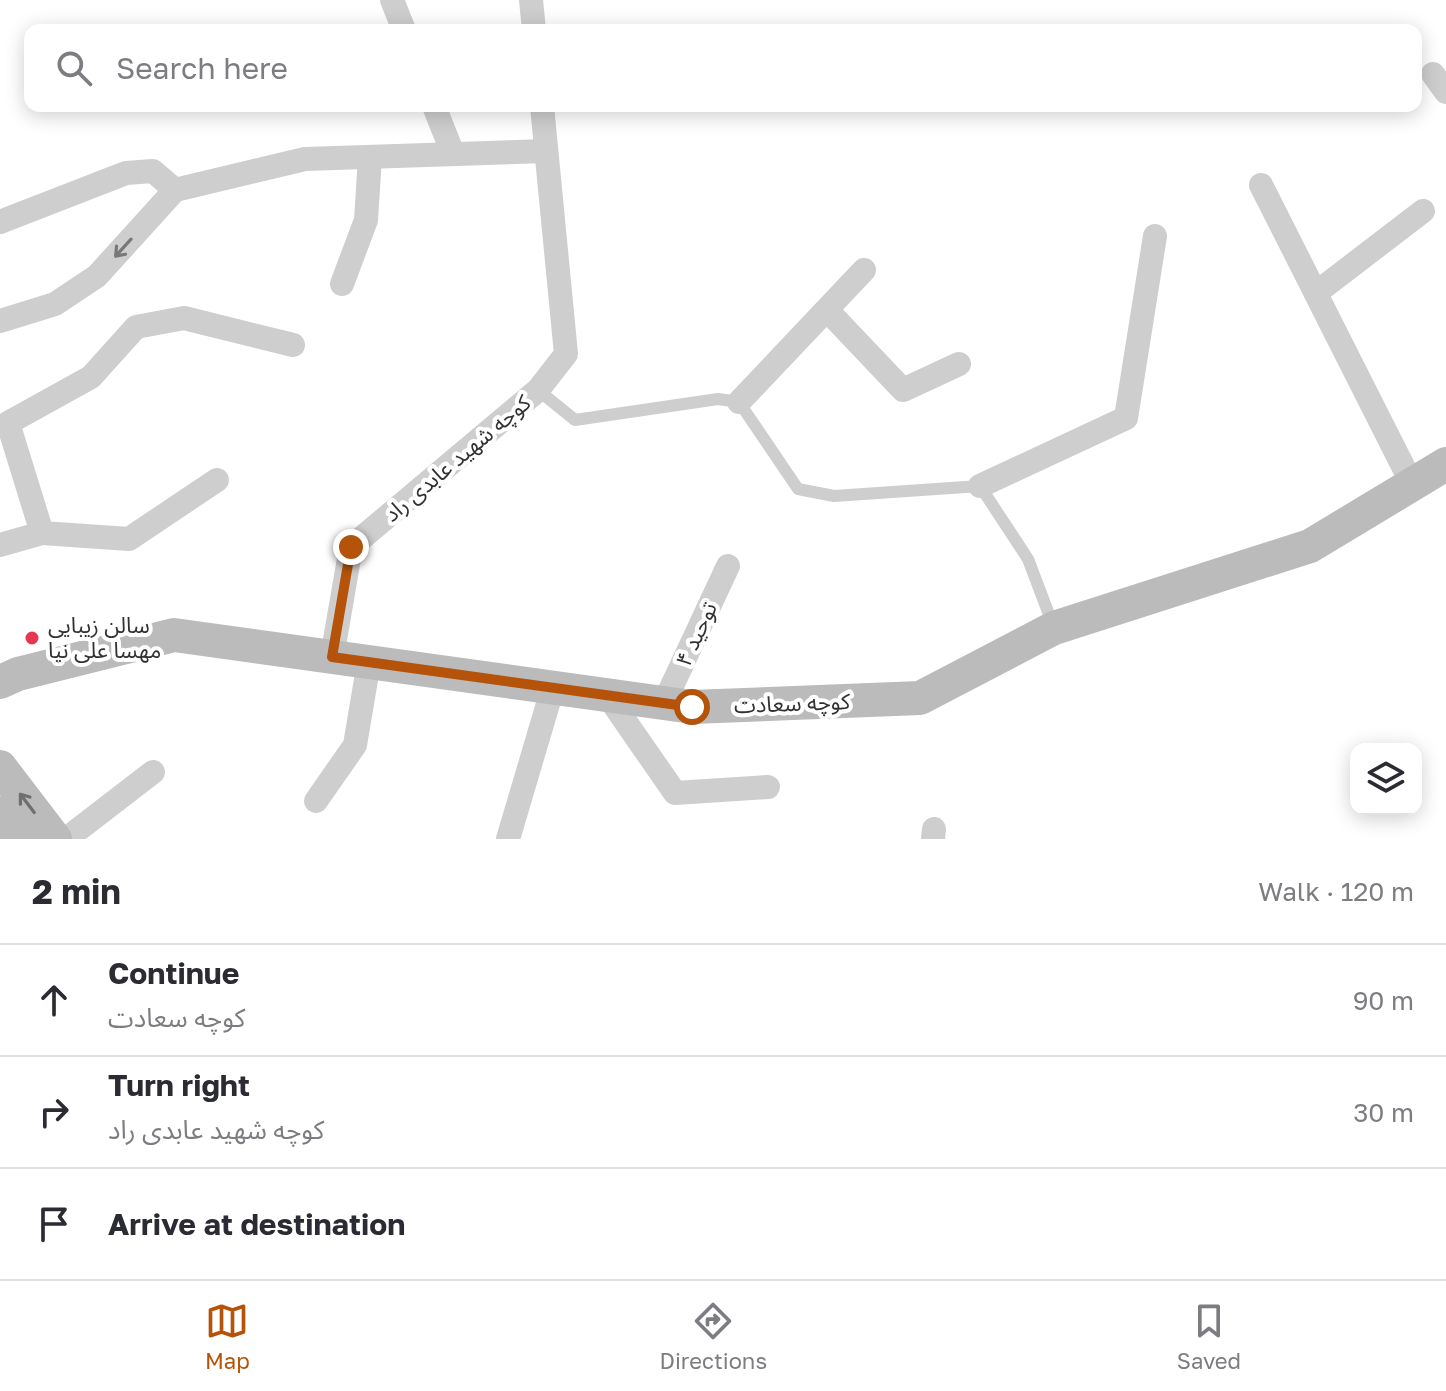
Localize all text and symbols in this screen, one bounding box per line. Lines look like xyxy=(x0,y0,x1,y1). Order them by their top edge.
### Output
search box xyxy=(24,24,1422,112)
icon: search xyxy=(52,46,96,90)
text: Search here xyxy=(116,50,288,86)
one-way arrow xyxy=(114,237,132,257)
street label: کوچه شهید عابدی راد xyxy=(378,388,537,528)
route end xyxy=(333,529,369,565)
street label: توحید ۴ xyxy=(669,597,722,670)
place label: سالن زیبایی مهسا علی نیا xyxy=(48,611,161,663)
marker: سالن زیبایی مهسا علی نیا xyxy=(23,629,41,647)
street label: کوچه سعادت xyxy=(734,687,851,720)
route start xyxy=(674,689,710,725)
map controls xyxy=(1350,743,1422,815)
button: layers xyxy=(1350,743,1422,815)
one-way arrow xyxy=(19,793,36,814)
text: 2 min xyxy=(32,871,121,911)
text: Walk · 120 m xyxy=(1258,876,1414,907)
text: Continue xyxy=(108,955,239,991)
icon: ahead xyxy=(32,978,76,1022)
text: 90 m xyxy=(1353,985,1414,1016)
text: کوچه سعادت xyxy=(108,1002,245,1033)
text: Turn right xyxy=(108,1067,250,1103)
icon: right xyxy=(32,1090,76,1134)
text: 30 m xyxy=(1353,1097,1414,1128)
text: کوچه شهید عابدی راد xyxy=(108,1114,324,1145)
icon: arrive xyxy=(32,1202,76,1246)
text: Arrive at destination xyxy=(108,1206,405,1242)
tab: Map xyxy=(205,1299,250,1374)
tab: Directions xyxy=(660,1299,767,1374)
tab: Saved xyxy=(1177,1299,1241,1374)

